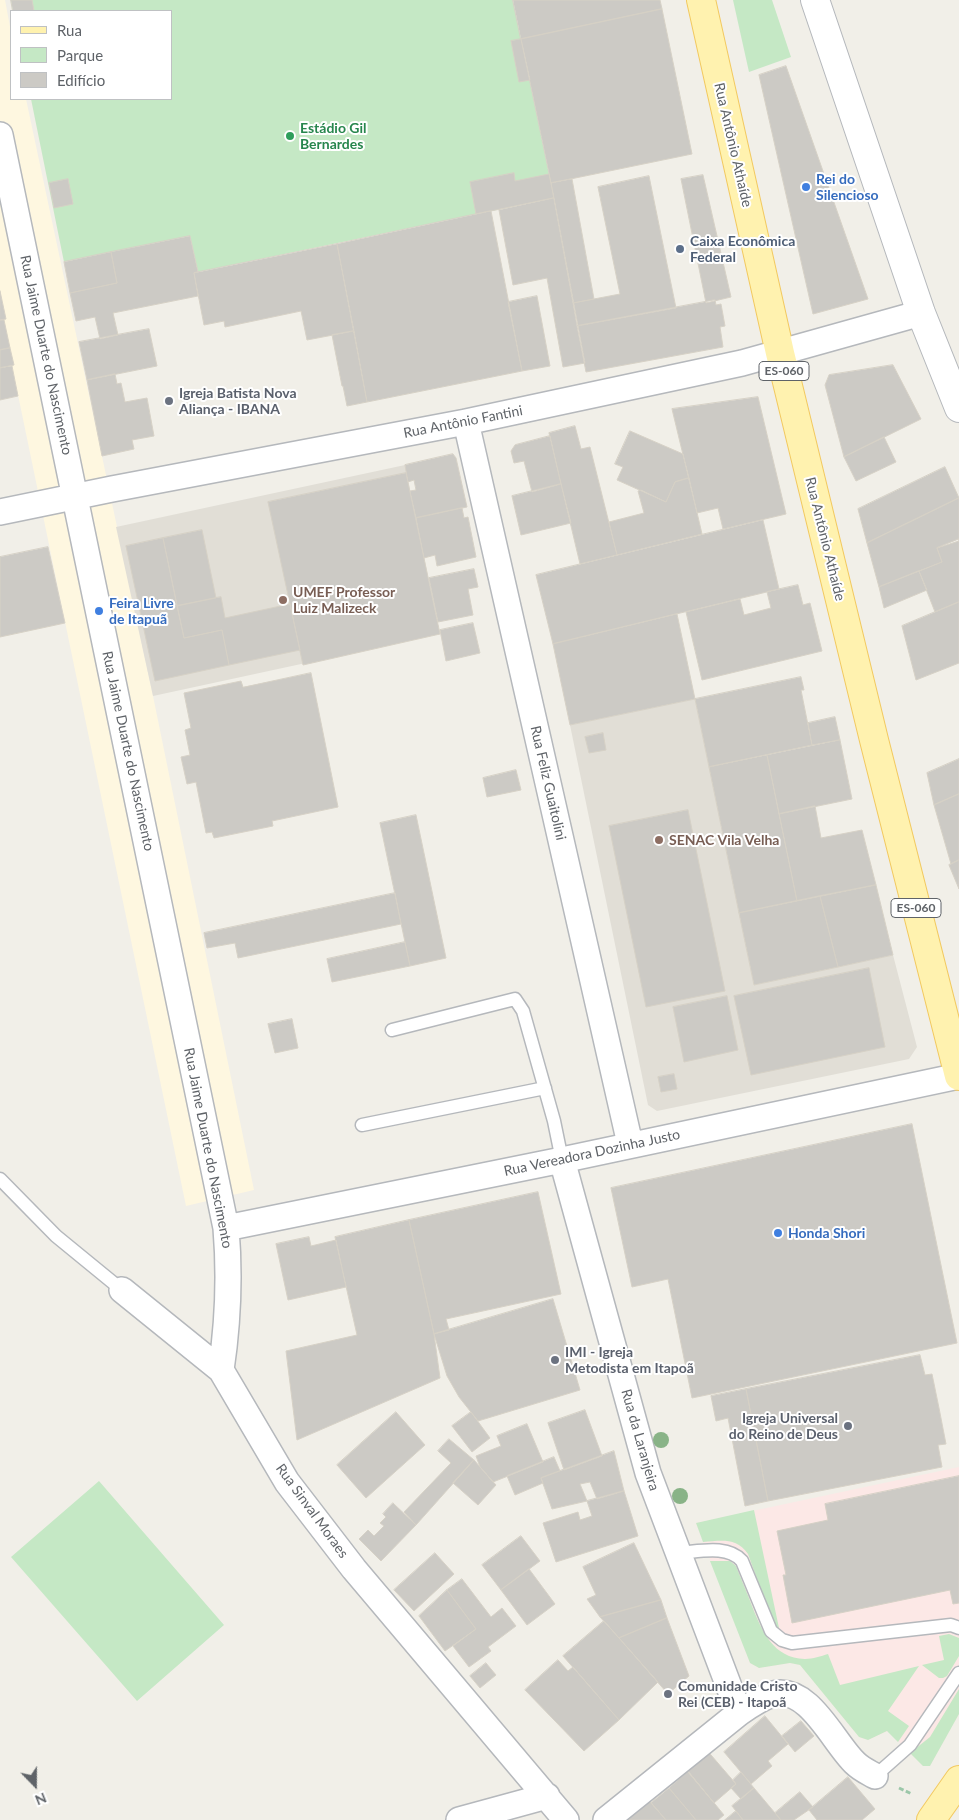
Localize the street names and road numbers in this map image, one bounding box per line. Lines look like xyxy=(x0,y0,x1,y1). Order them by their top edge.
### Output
street label: Rua Antônio Athaíde xyxy=(711,81,755,209)
street label: Rua Jaime Duarte do Nascimento xyxy=(17,253,75,457)
road number: ES-060 xyxy=(759,362,809,381)
street label: Rua Antônio Fantini xyxy=(402,402,524,442)
street label: Rua Antônio Athaíde xyxy=(801,475,849,603)
street label: Rua Jaime Duarte do Nascimento xyxy=(99,649,157,853)
street label: Rua Feliz Guaitolini xyxy=(527,724,569,842)
road number: ES-060 xyxy=(891,898,941,918)
street label: Rua Jaime Duarte do Nascimento xyxy=(180,1046,236,1250)
street label: Rua Vereadora Dozinha Justo xyxy=(502,1126,682,1180)
street label: Rua da Laranjeira xyxy=(617,1387,663,1493)
street label: Rua Sinval Moraes xyxy=(272,1461,352,1561)

